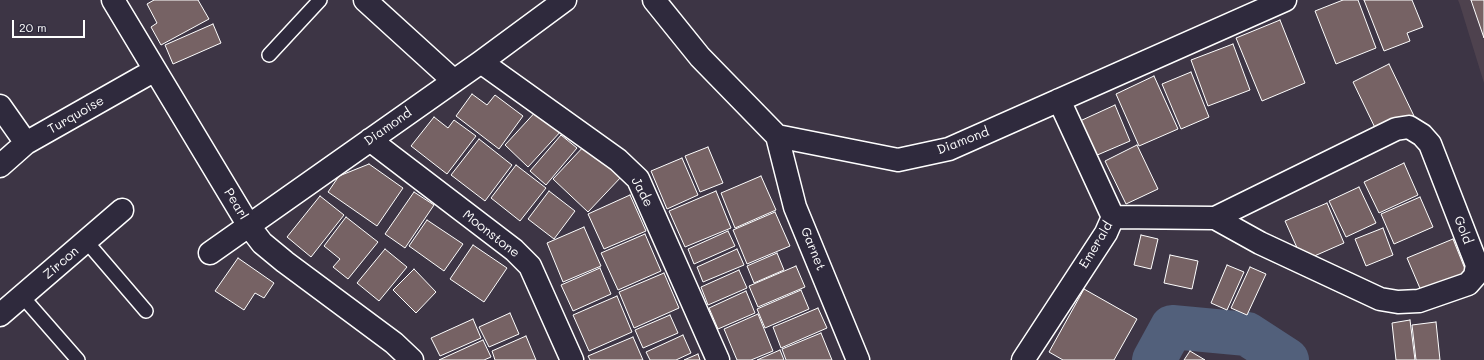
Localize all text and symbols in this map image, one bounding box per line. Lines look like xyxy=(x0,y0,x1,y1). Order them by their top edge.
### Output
scale bar xyxy=(14,12,87,38)
text: 20 m xyxy=(19,19,47,35)
street label: Turquoise xyxy=(45,93,107,137)
street label: Diamond xyxy=(361,105,415,149)
street label: Diamond xyxy=(935,124,991,158)
street label: Jade xyxy=(628,174,656,210)
street label: Pearl xyxy=(221,185,251,223)
street label: Moonstone xyxy=(459,207,523,261)
street label: Gold xyxy=(1451,214,1475,246)
street label: Emerald xyxy=(1076,219,1116,271)
street label: Garnet xyxy=(797,225,829,273)
street label: Zircon xyxy=(40,243,82,283)

